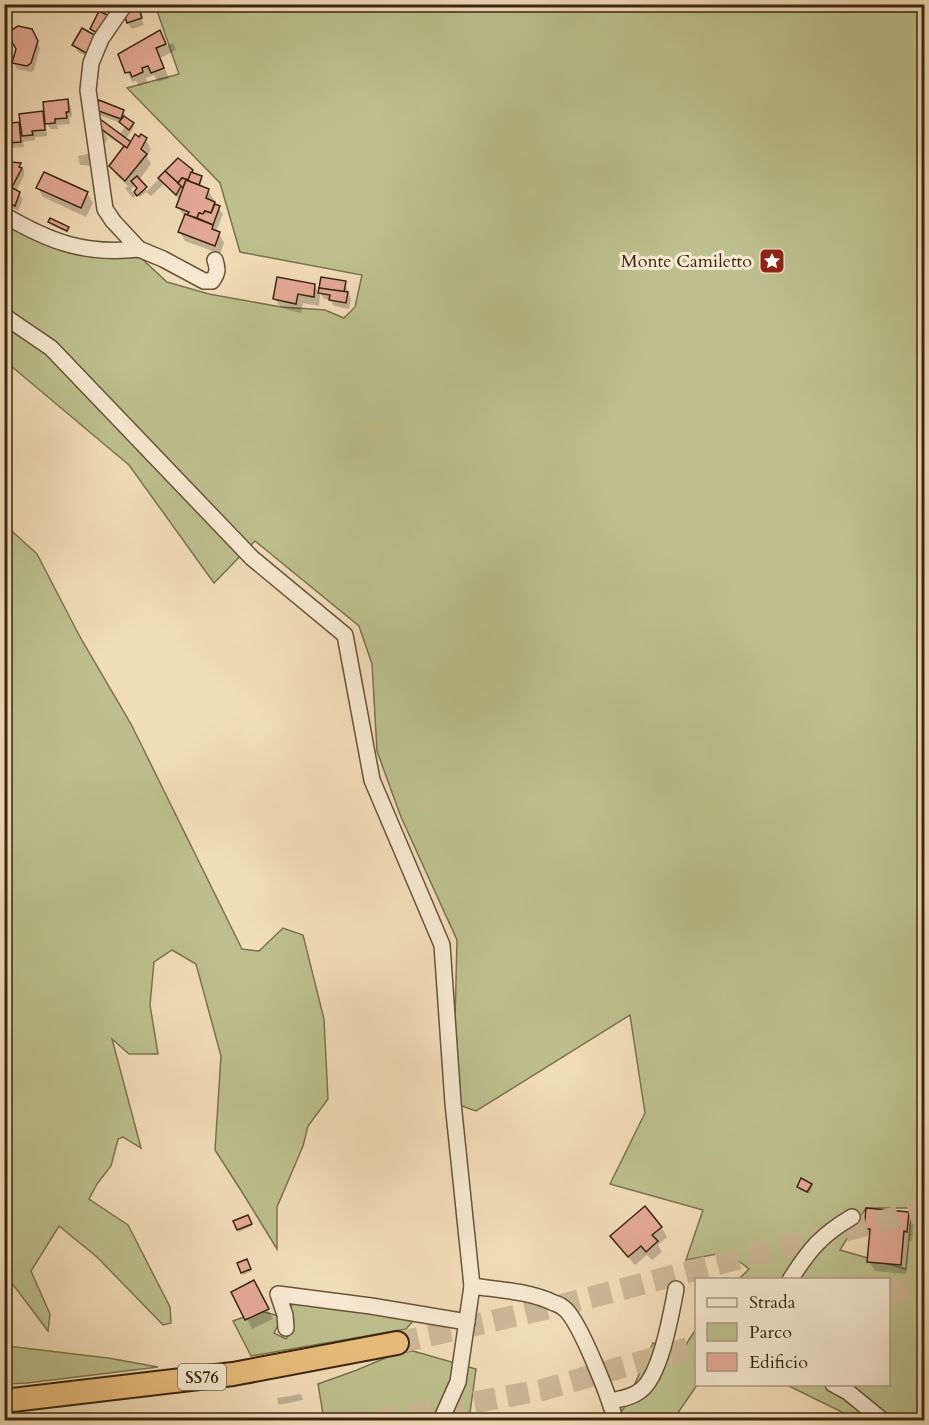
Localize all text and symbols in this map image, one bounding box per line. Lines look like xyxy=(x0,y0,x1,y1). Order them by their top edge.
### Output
place icon: Monte Camiletto xyxy=(757,246,787,276)
place label: Monte Camiletto xyxy=(621,249,752,274)
legend xyxy=(695,1278,890,1386)
text: Strada xyxy=(749,1290,796,1315)
text: Parco xyxy=(749,1320,792,1345)
text: Edificio xyxy=(749,1350,808,1375)
road number: SS76 xyxy=(178,1364,226,1390)

